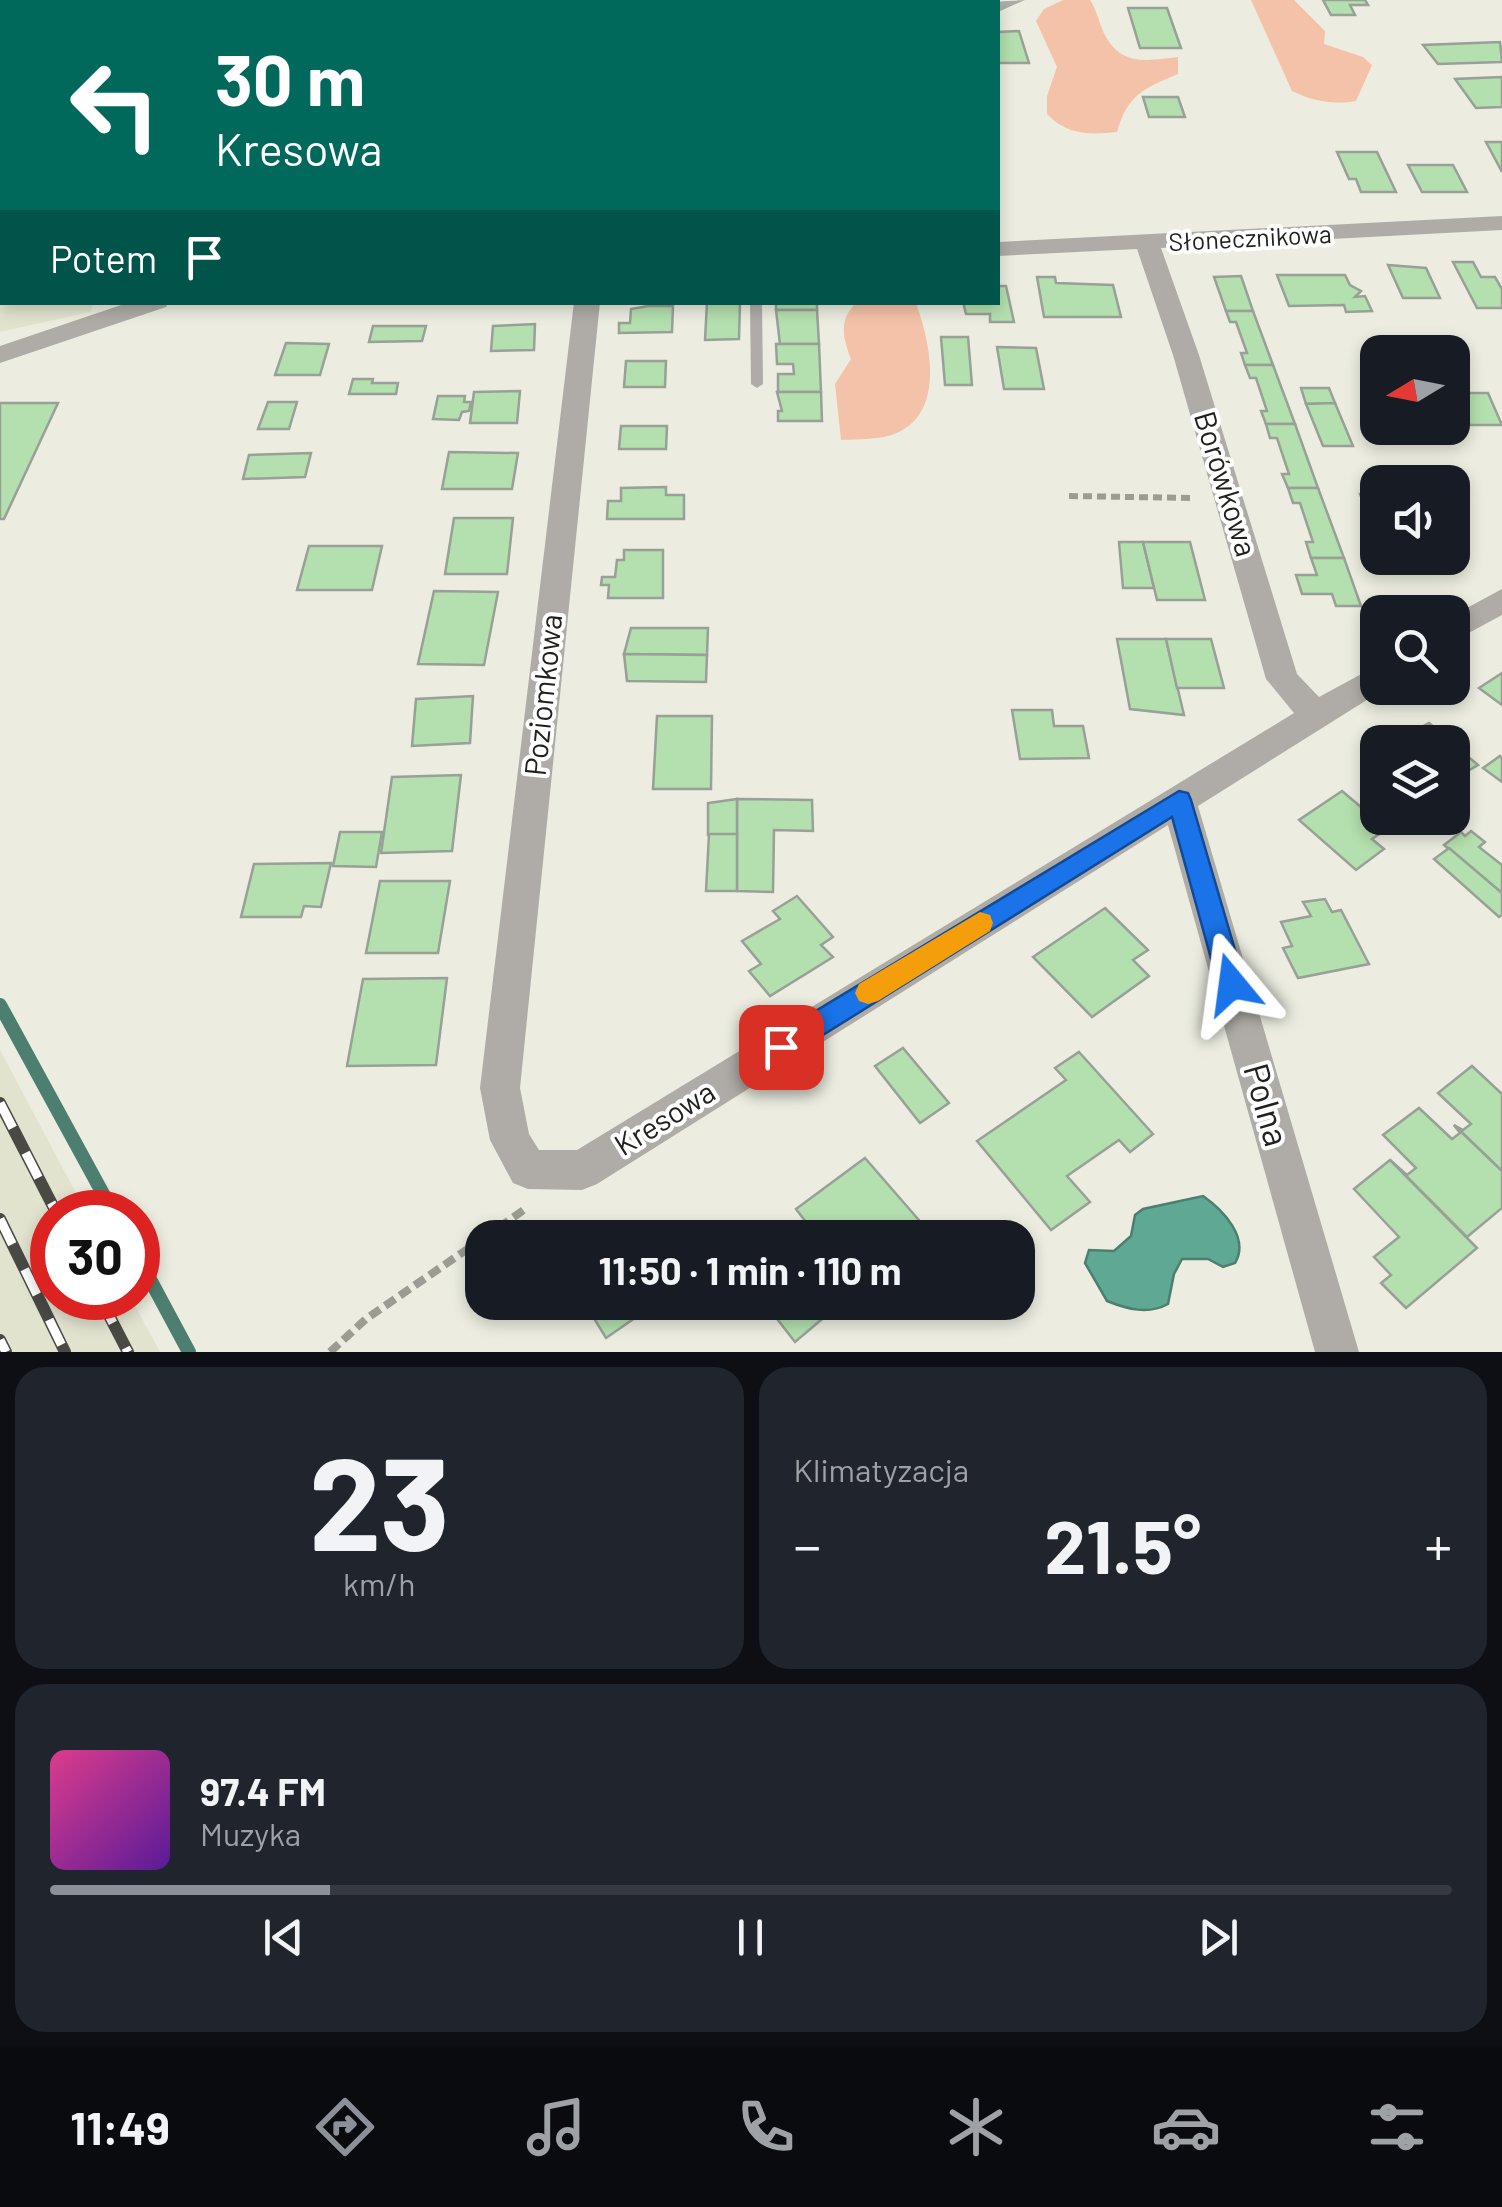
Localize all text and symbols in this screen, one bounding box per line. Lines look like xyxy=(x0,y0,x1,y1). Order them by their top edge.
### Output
text: 30 m xyxy=(215,36,365,120)
icon: left xyxy=(50,40,180,170)
text: Kresowa xyxy=(215,121,382,175)
street label: Słonecznikowa xyxy=(1168,218,1332,256)
icon: arrive xyxy=(177,230,232,285)
text: Potem xyxy=(50,235,157,281)
north arrow xyxy=(1360,335,1470,445)
map controls xyxy=(1360,335,1470,835)
street label: Borówkowa xyxy=(1188,406,1266,560)
button: sound xyxy=(1360,465,1470,575)
button: search xyxy=(1360,595,1470,705)
street label: Poziomkowa xyxy=(516,612,568,778)
button: layers xyxy=(1360,725,1470,835)
position arrow xyxy=(1180,932,1284,1036)
pin xyxy=(739,1005,824,1090)
icon: arrive xyxy=(754,1020,809,1075)
street label: Polna xyxy=(1236,1058,1300,1151)
street label: Kresowa xyxy=(607,1072,721,1162)
speed limit sign: 30 xyxy=(30,1190,160,1320)
text: 11:50 · 1 min · 110 m xyxy=(599,1247,901,1293)
text: 23 xyxy=(309,1421,450,1577)
text: Klimatyzacja xyxy=(794,1450,969,1488)
text: 21.5° xyxy=(1044,1499,1201,1589)
text: − xyxy=(794,1511,821,1577)
text: + xyxy=(1424,1511,1452,1577)
text: km/h xyxy=(343,1564,415,1602)
text: 97.4 FM xyxy=(200,1768,326,1814)
text: Muzyka xyxy=(200,1814,301,1852)
icon: previous xyxy=(256,1910,311,1965)
icon: pause xyxy=(723,1910,778,1965)
icon: next xyxy=(1191,1910,1246,1965)
icon: directions xyxy=(310,2092,380,2162)
icon: music xyxy=(521,2092,591,2162)
icon: phone xyxy=(731,2092,801,2162)
icon: climate xyxy=(941,2092,1011,2162)
icon: car xyxy=(1151,2092,1221,2162)
icon: filters xyxy=(1362,2092,1432,2162)
text: 11:49 xyxy=(70,2100,170,2154)

